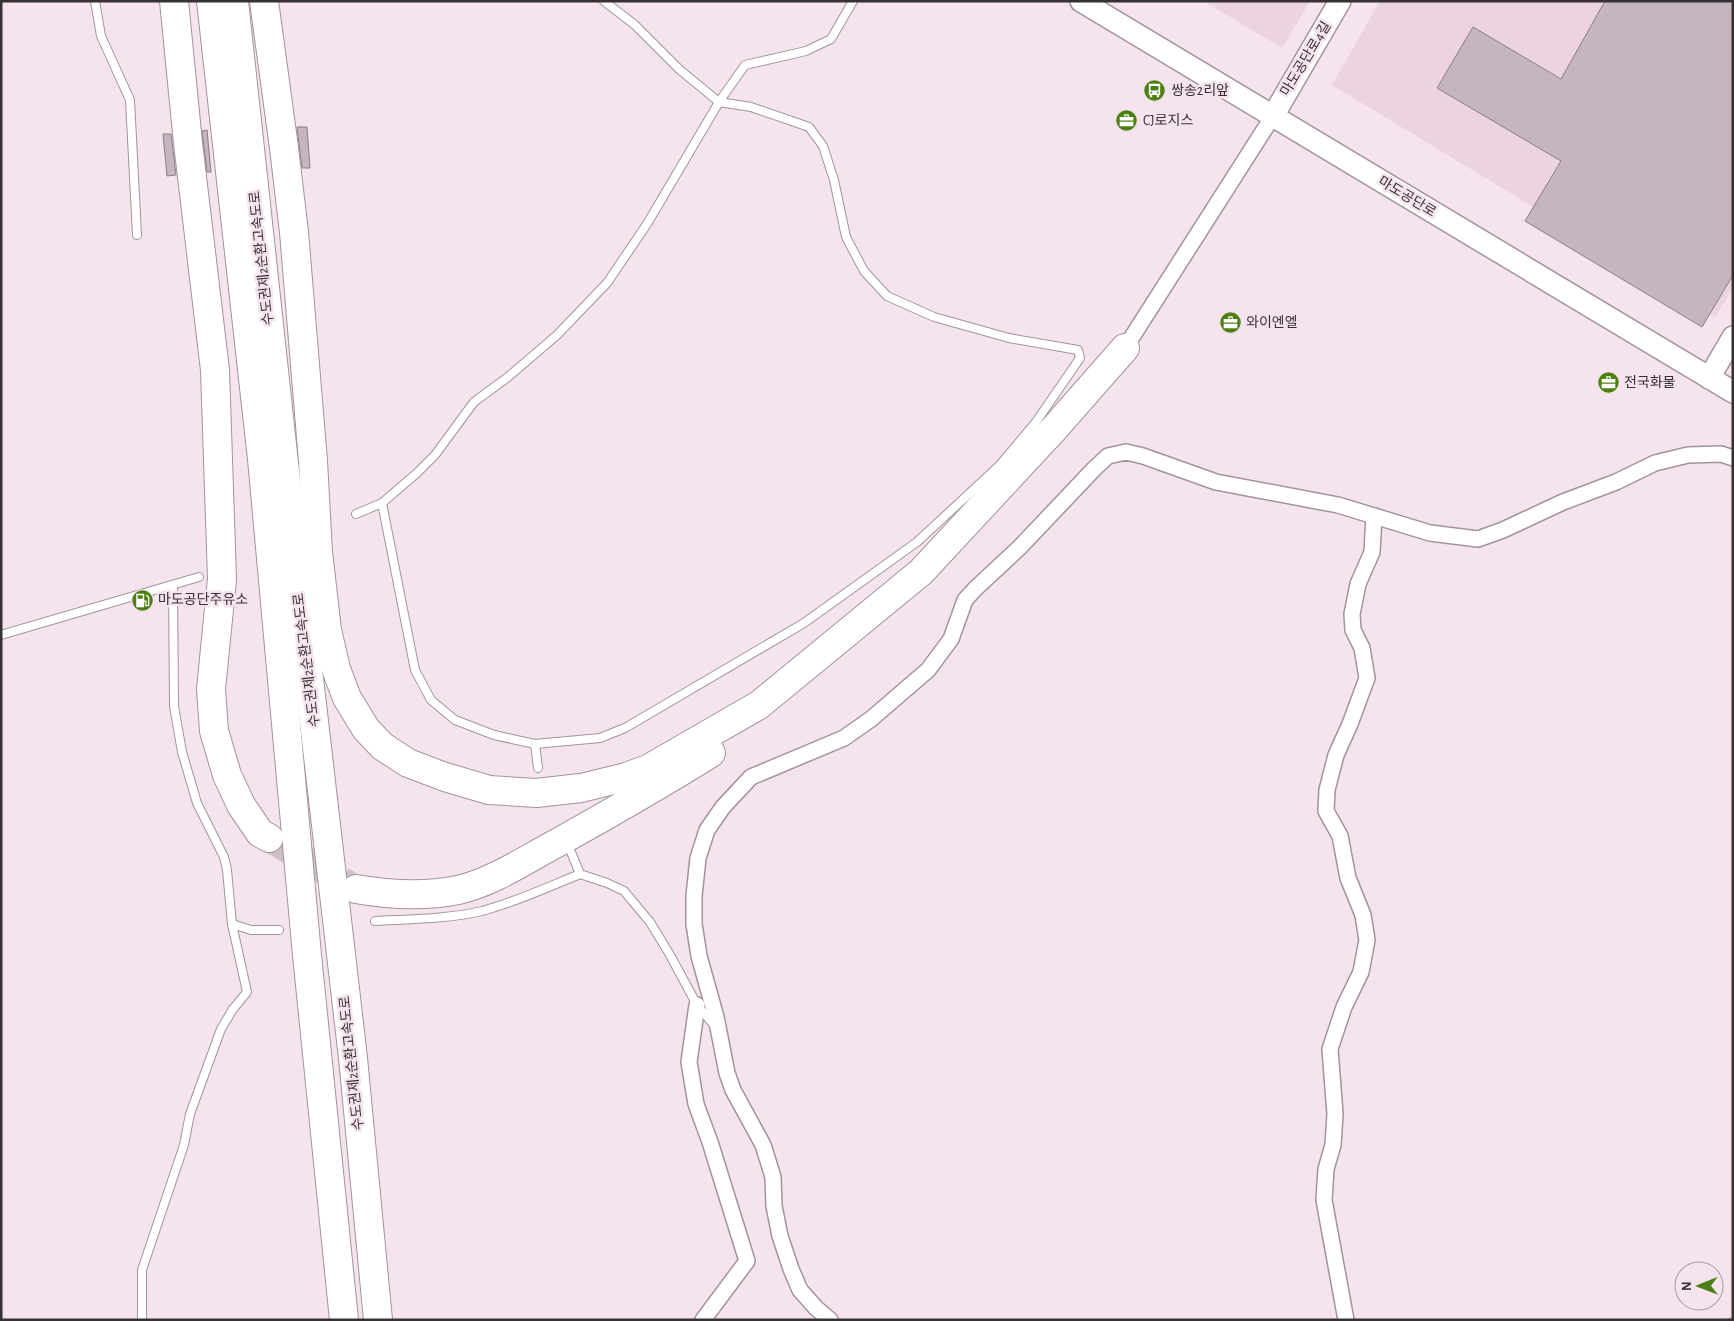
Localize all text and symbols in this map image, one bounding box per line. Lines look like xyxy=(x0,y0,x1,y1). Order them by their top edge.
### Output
street label: 마도공단로4길 xyxy=(1278,19,1334,99)
bus stop icon: 쌍송2리앞 xyxy=(1143,79,1167,103)
place label: 쌍송2리앞 xyxy=(1171,83,1229,98)
office icon: CJ로지스 xyxy=(1115,109,1139,133)
place label: CJ로지스 xyxy=(1143,113,1193,128)
street label: 마도공단로 xyxy=(1376,174,1439,220)
street label: 수도권제2순환고속도로 xyxy=(246,190,276,326)
office icon: 와이엔엘 xyxy=(1218,311,1242,335)
place label: 와이엔엘 xyxy=(1246,315,1298,330)
office icon: 전국화물 xyxy=(1596,371,1620,395)
place label: 전국화물 xyxy=(1624,375,1676,390)
fuel station icon: 마도공단주유소 xyxy=(130,588,154,612)
place label: 마도공단주유소 xyxy=(158,592,248,607)
street label: 수도권제2순환고속도로 xyxy=(290,592,322,728)
street label: 수도권제2순환고속도로 xyxy=(336,995,366,1131)
north arrow xyxy=(1674,1261,1724,1311)
text: N xyxy=(1680,1281,1694,1291)

